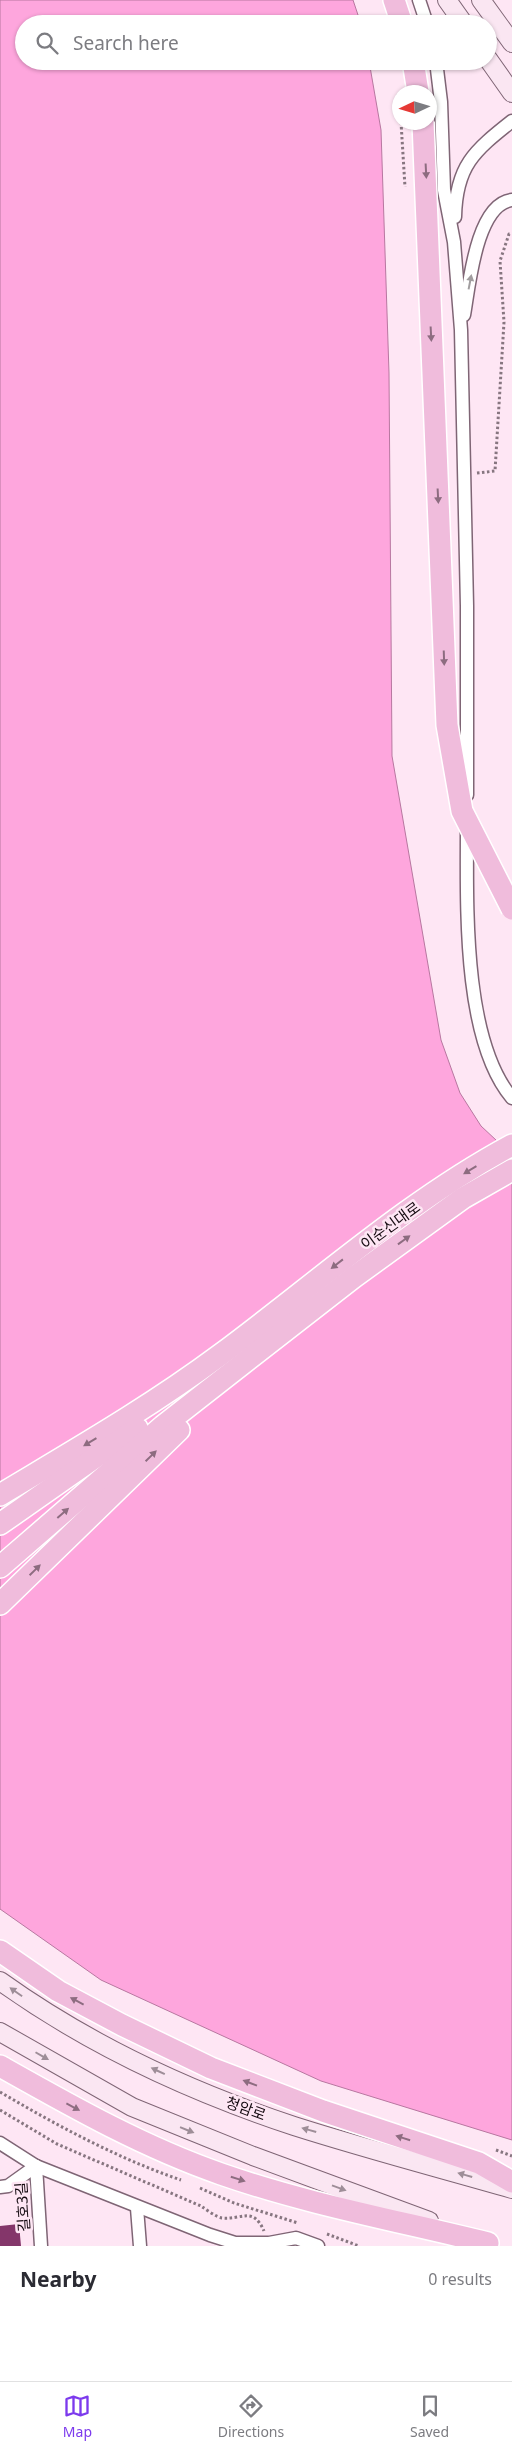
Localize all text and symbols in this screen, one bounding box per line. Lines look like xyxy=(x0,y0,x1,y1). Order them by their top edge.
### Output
search box xyxy=(15,15,497,70)
icon: search xyxy=(33,29,61,57)
text: Search here xyxy=(73,30,179,56)
north arrow xyxy=(392,85,437,130)
one-way arrow xyxy=(422,163,430,179)
one-way arrow xyxy=(466,274,474,289)
one-way arrow xyxy=(427,326,435,342)
one-way arrow xyxy=(434,488,442,504)
one-way arrow xyxy=(441,651,449,667)
one-way arrow xyxy=(463,1166,476,1175)
street label: 이순신대로 xyxy=(356,1197,424,1253)
one-way arrow xyxy=(397,1235,410,1246)
one-way arrow xyxy=(331,1259,344,1269)
one-way arrow xyxy=(83,1437,96,1446)
one-way arrow xyxy=(145,1450,157,1462)
one-way arrow xyxy=(57,1507,70,1518)
one-way arrow xyxy=(28,1564,40,1576)
one-way arrow xyxy=(9,1987,23,1997)
one-way arrow xyxy=(69,1997,84,2005)
one-way arrow xyxy=(36,2052,49,2061)
one-way arrow xyxy=(151,2067,165,2075)
one-way arrow xyxy=(243,2078,257,2086)
street label: 청암로 xyxy=(223,2092,269,2124)
one-way arrow xyxy=(66,2103,80,2111)
one-way arrow xyxy=(180,2126,194,2134)
one-way arrow xyxy=(301,2126,316,2134)
one-way arrow xyxy=(395,2133,410,2141)
one-way arrow xyxy=(458,2171,473,2179)
one-way arrow xyxy=(230,2176,245,2184)
street label: 길호3길 xyxy=(10,2181,34,2233)
one-way arrow xyxy=(331,2185,346,2192)
text: Nearby xyxy=(20,2265,96,2293)
text: 0 results xyxy=(428,2268,492,2290)
tab: Map xyxy=(63,2392,92,2441)
tab: Directions xyxy=(218,2392,284,2441)
tab: Saved xyxy=(410,2392,449,2441)

